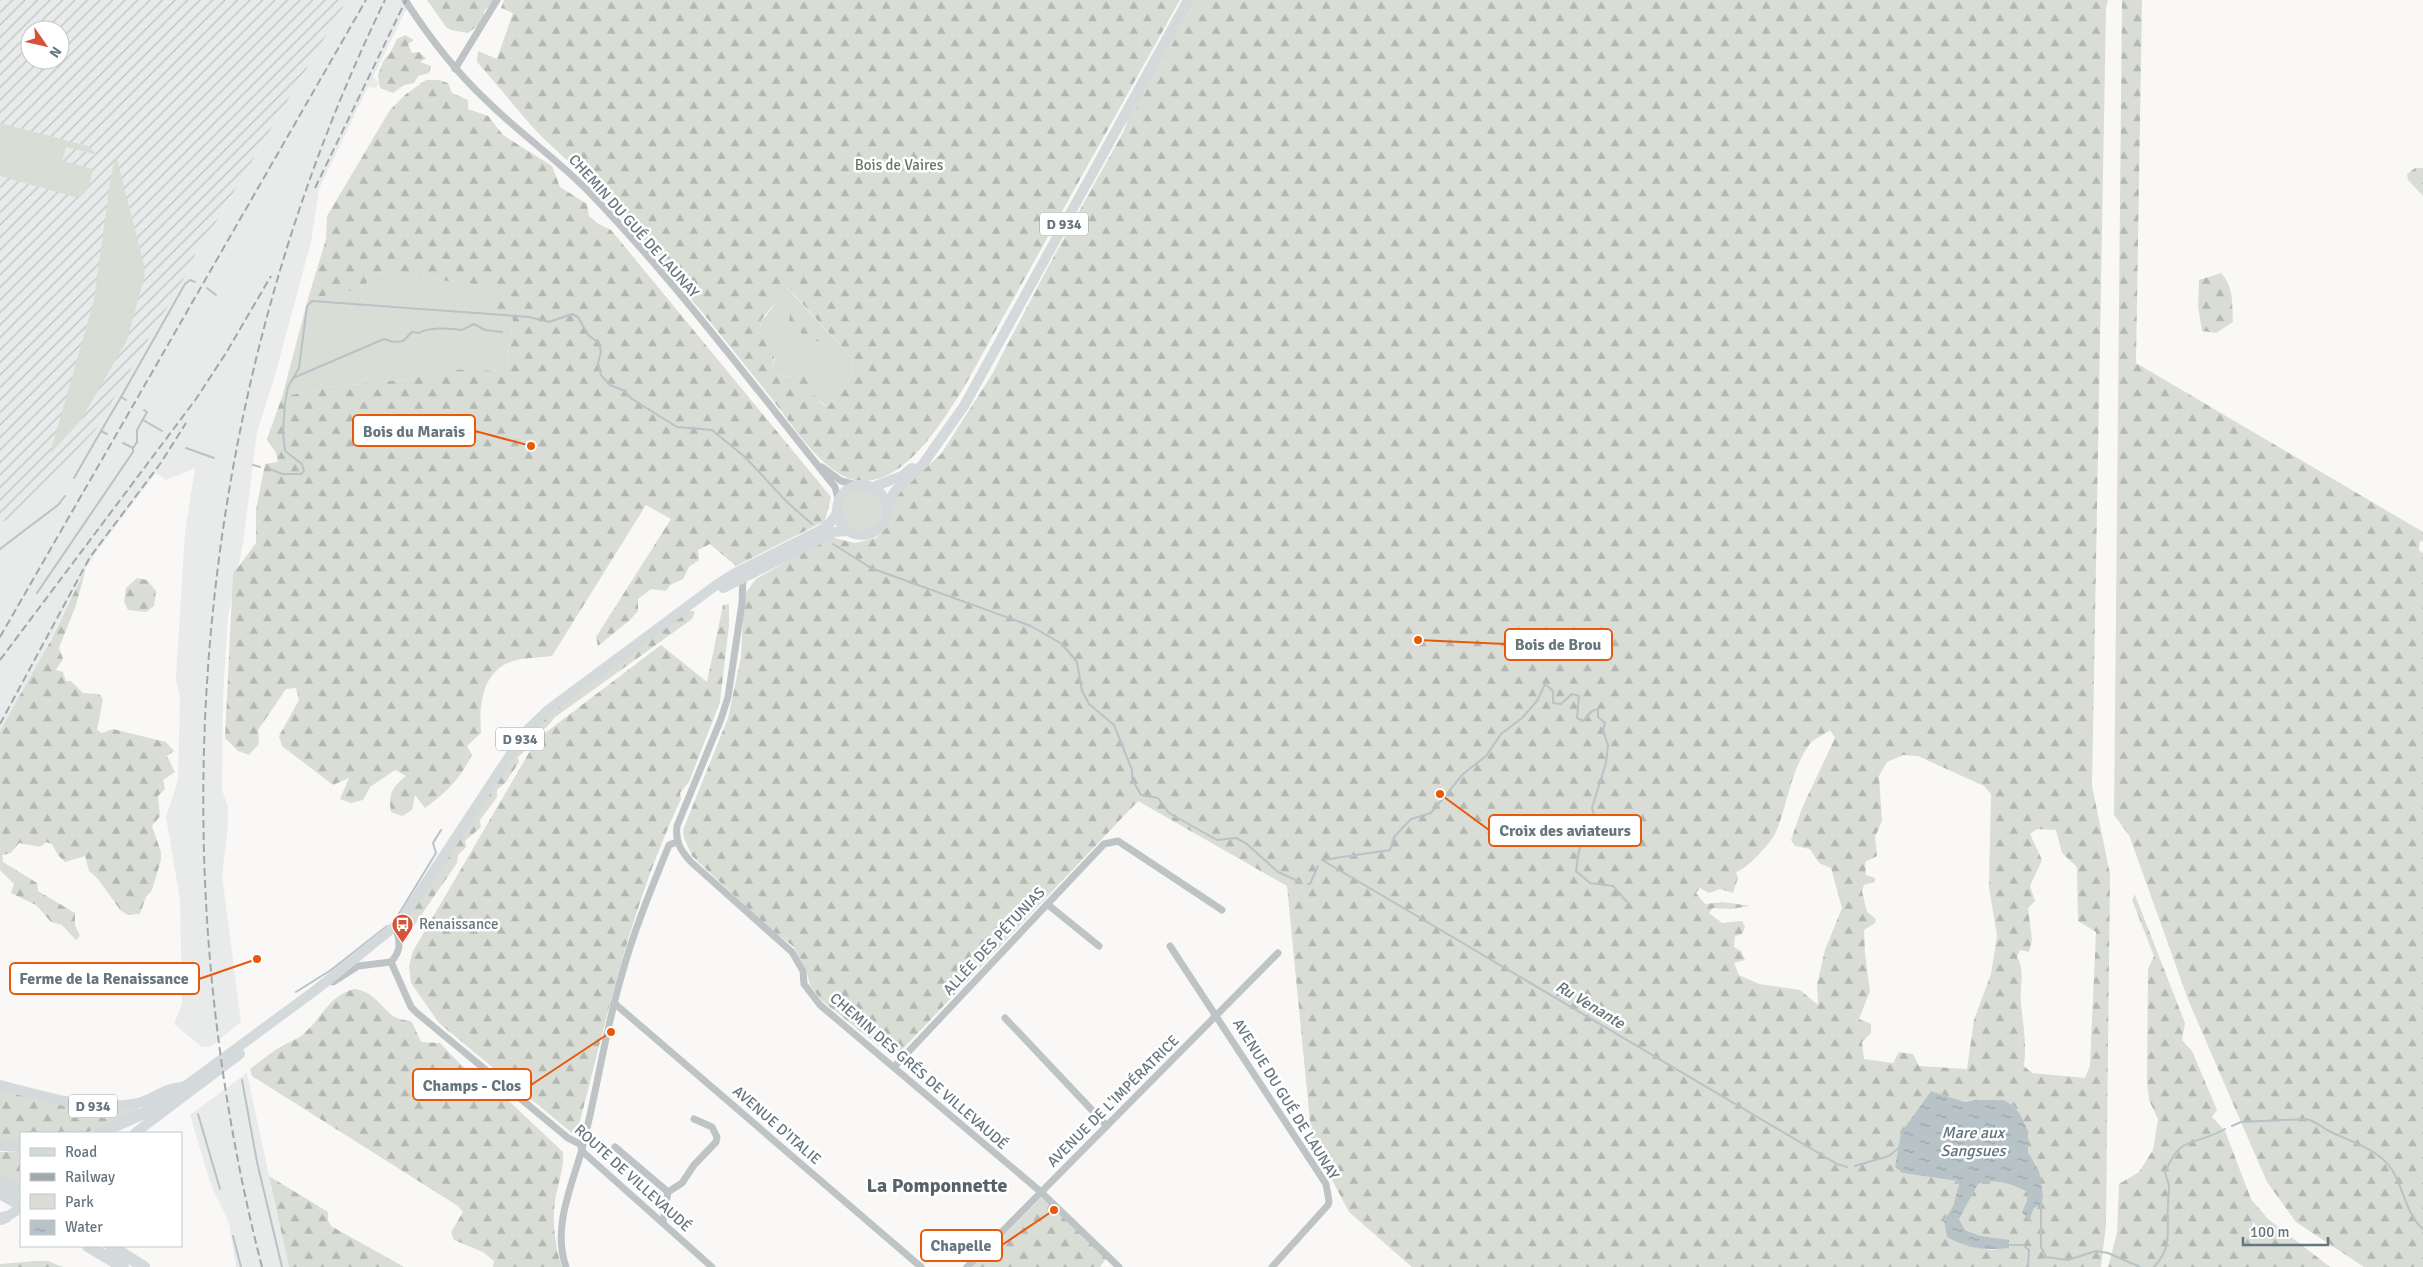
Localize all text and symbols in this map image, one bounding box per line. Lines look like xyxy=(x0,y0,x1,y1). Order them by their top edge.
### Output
north arrow xyxy=(20,20,70,70)
text: N xyxy=(46,43,65,61)
street label: CHEMIN DU GUÉ DE LAUNAY xyxy=(565,150,704,302)
park label: Bois de Vaires xyxy=(855,156,944,174)
road number: D 934 xyxy=(1040,212,1088,235)
callout: Bois du Marais xyxy=(353,415,475,446)
text: Bois du Marais xyxy=(363,422,465,442)
callout: Bois de Brou xyxy=(1505,629,1612,660)
text: Bois de Brou xyxy=(1515,635,1602,655)
road number: D 934 xyxy=(496,728,544,751)
callout: Croix des aviateurs xyxy=(1489,815,1641,846)
text: Croix des aviateurs xyxy=(1499,821,1631,841)
street label: ALLÉE DES PÉTUNIAS xyxy=(939,883,1049,999)
bus stop icon: Renaissance xyxy=(391,912,415,943)
place label: Renaissance xyxy=(419,915,499,933)
callout: Ferme de la Renaissance xyxy=(10,963,199,994)
text: Ferme de la Renaissance xyxy=(19,969,189,989)
water label: Ru Venante xyxy=(1552,977,1629,1034)
street label: CHEMIN DES GRÉS DE VILLEVAUDÉ xyxy=(826,988,1012,1153)
street label: AVENUE DU GUÉ DE LAUNAY xyxy=(1229,1015,1344,1183)
street label: AVENUE DE L'IMPÉRATRICE xyxy=(1043,1031,1183,1171)
callout: Champs - Clos xyxy=(413,1069,531,1100)
text: Champs - Clos xyxy=(423,1076,521,1096)
street label: AVENUE D'ITALIE xyxy=(729,1082,825,1168)
road number: D 934 xyxy=(69,1094,117,1118)
street label: ROUTE DE VILLEVAUDÉ xyxy=(571,1120,696,1235)
water label: Mare aux Sangsues xyxy=(1941,1123,2007,1161)
legend xyxy=(20,1132,182,1247)
text: Road xyxy=(65,1143,97,1161)
text: Railway xyxy=(65,1168,115,1186)
district label: La Pomponnette xyxy=(867,1173,1007,1198)
text: Park xyxy=(65,1193,94,1211)
scale bar xyxy=(2243,1214,2328,1246)
text: Water xyxy=(65,1218,103,1236)
text: 100 m xyxy=(2250,1223,2290,1241)
callout: Chapelle xyxy=(921,1230,1002,1261)
text: Chapelle xyxy=(931,1236,991,1256)

